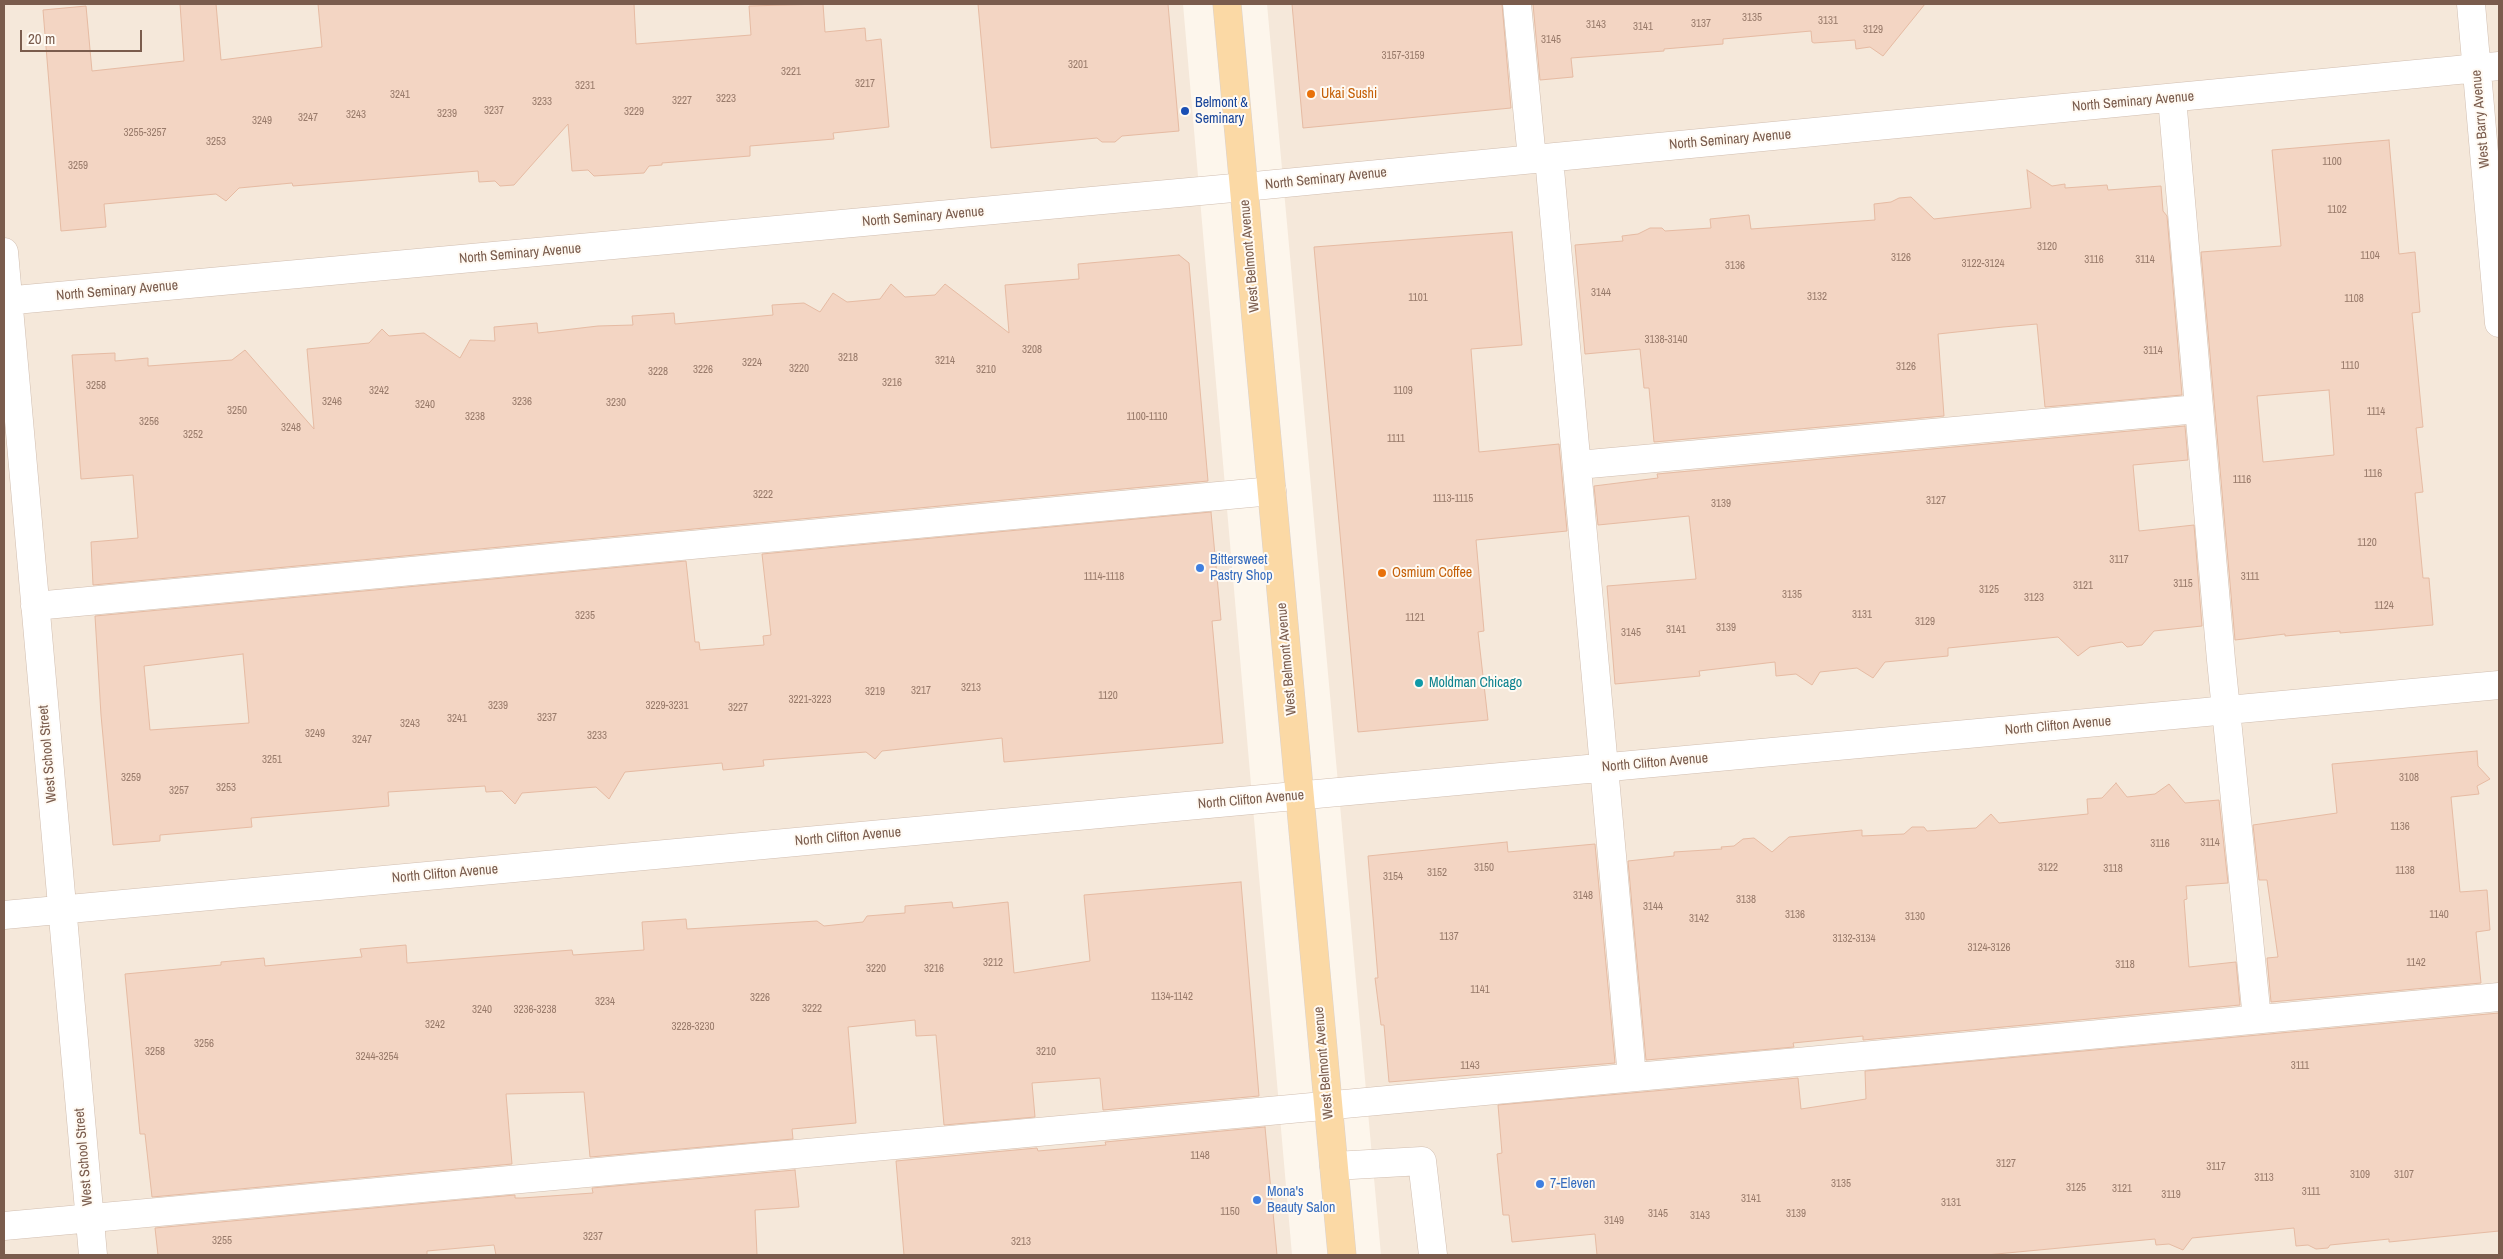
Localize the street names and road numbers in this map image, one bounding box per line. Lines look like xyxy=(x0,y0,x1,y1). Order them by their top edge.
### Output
street label: West Barry Avenue xyxy=(2468,69,2494,169)
street label: North Seminary Avenue xyxy=(2071,88,2195,116)
street label: North Seminary Avenue xyxy=(1668,126,1792,154)
street label: North Seminary Avenue xyxy=(1264,164,1388,194)
street label: West Belmont Avenue xyxy=(1237,199,1263,313)
street label: North Seminary Avenue xyxy=(861,203,985,231)
street label: North Seminary Avenue xyxy=(458,240,582,268)
street label: North Seminary Avenue xyxy=(55,277,179,305)
street label: West Belmont Avenue xyxy=(1274,602,1300,716)
street label: West School Street xyxy=(35,704,61,804)
street label: North Clifton Avenue xyxy=(2004,713,2112,739)
street label: North Clifton Avenue xyxy=(1601,750,1709,776)
street label: North Clifton Avenue xyxy=(1197,787,1305,813)
street label: North Clifton Avenue xyxy=(794,824,902,850)
street label: North Clifton Avenue xyxy=(391,861,499,887)
street label: West Belmont Avenue xyxy=(1311,1006,1337,1120)
street label: West School Street xyxy=(71,1107,97,1207)

